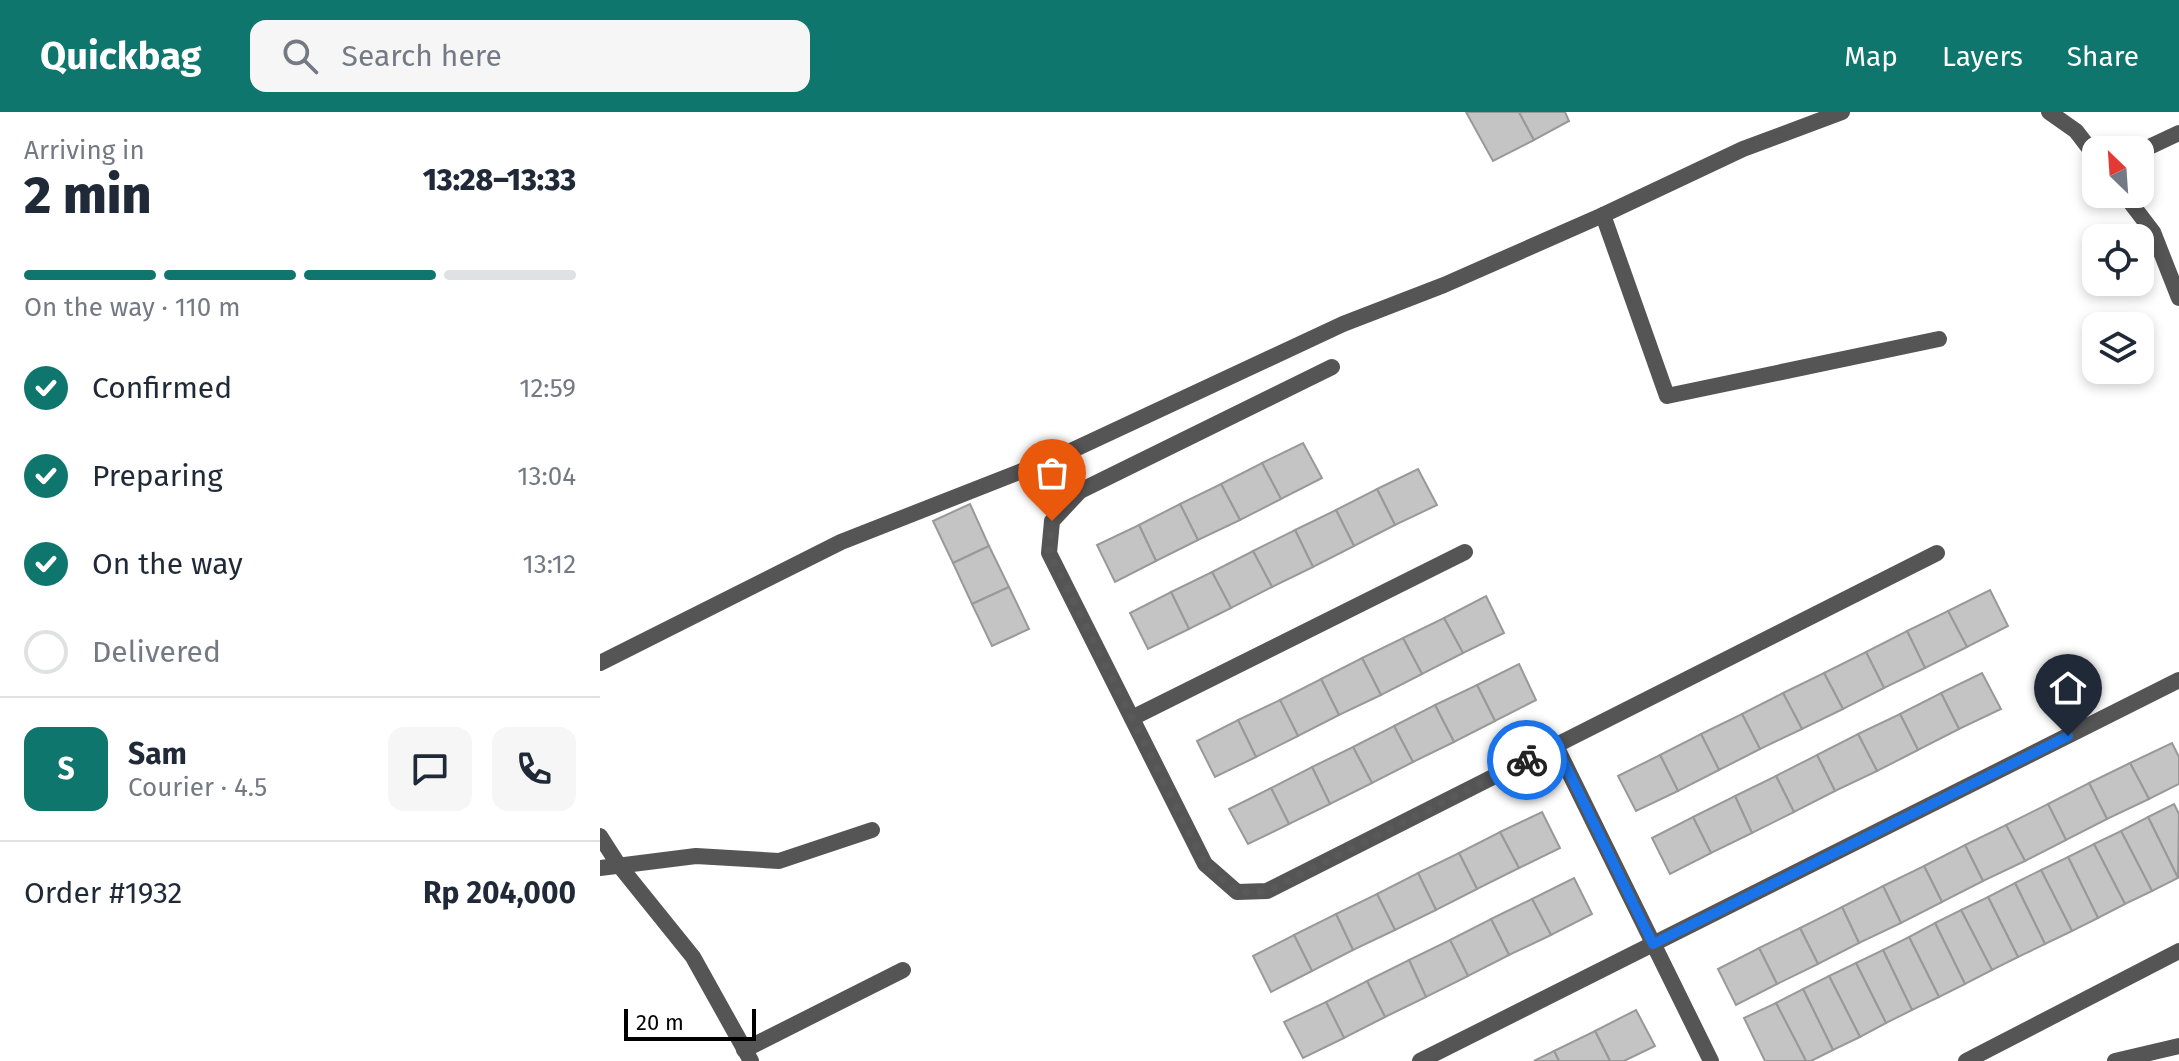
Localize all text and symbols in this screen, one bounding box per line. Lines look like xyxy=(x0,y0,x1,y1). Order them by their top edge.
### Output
search box xyxy=(250,20,810,92)
text: Quickbag xyxy=(40,33,202,79)
icon: search xyxy=(278,34,322,78)
text: Search here xyxy=(342,38,502,74)
text: Map xyxy=(1844,40,1898,73)
text: Layers xyxy=(1942,40,2023,73)
text: Share xyxy=(2067,40,2139,73)
text: Arriving in xyxy=(24,135,145,166)
north arrow xyxy=(2082,136,2154,208)
map controls xyxy=(2082,136,2154,384)
text: 13:28–13:33 xyxy=(423,162,576,198)
text: 2 min xyxy=(24,164,151,227)
button: locate xyxy=(2082,224,2154,296)
text: On the way · 110 m xyxy=(24,292,241,323)
button: layers xyxy=(2082,312,2154,384)
icon: check xyxy=(24,366,68,410)
text: Confirmed xyxy=(92,370,232,406)
text: 12:59 xyxy=(519,373,576,404)
pin xyxy=(1018,439,1086,521)
icon: bag xyxy=(1030,451,1074,495)
icon: check xyxy=(24,454,68,498)
text: Preparing xyxy=(92,458,223,494)
text: 13:04 xyxy=(517,461,576,492)
icon: check xyxy=(24,542,68,586)
text: On the way xyxy=(92,546,243,582)
text: 13:12 xyxy=(522,549,576,580)
text: Delivered xyxy=(92,634,221,670)
pin xyxy=(2034,654,2102,736)
icon: home xyxy=(2046,666,2090,710)
courier xyxy=(1487,720,1567,800)
button: chat xyxy=(388,727,472,811)
button: phone xyxy=(492,727,576,811)
text: Sam xyxy=(128,736,187,772)
icon: bike xyxy=(1505,738,1549,782)
text: S xyxy=(57,751,75,787)
text: Courier · 4.5 xyxy=(128,772,267,803)
text: Order #1932 xyxy=(24,875,182,911)
text: Rp 204,000 xyxy=(423,875,576,911)
scale bar xyxy=(624,1005,756,1041)
text: 20 m xyxy=(636,1009,684,1036)

